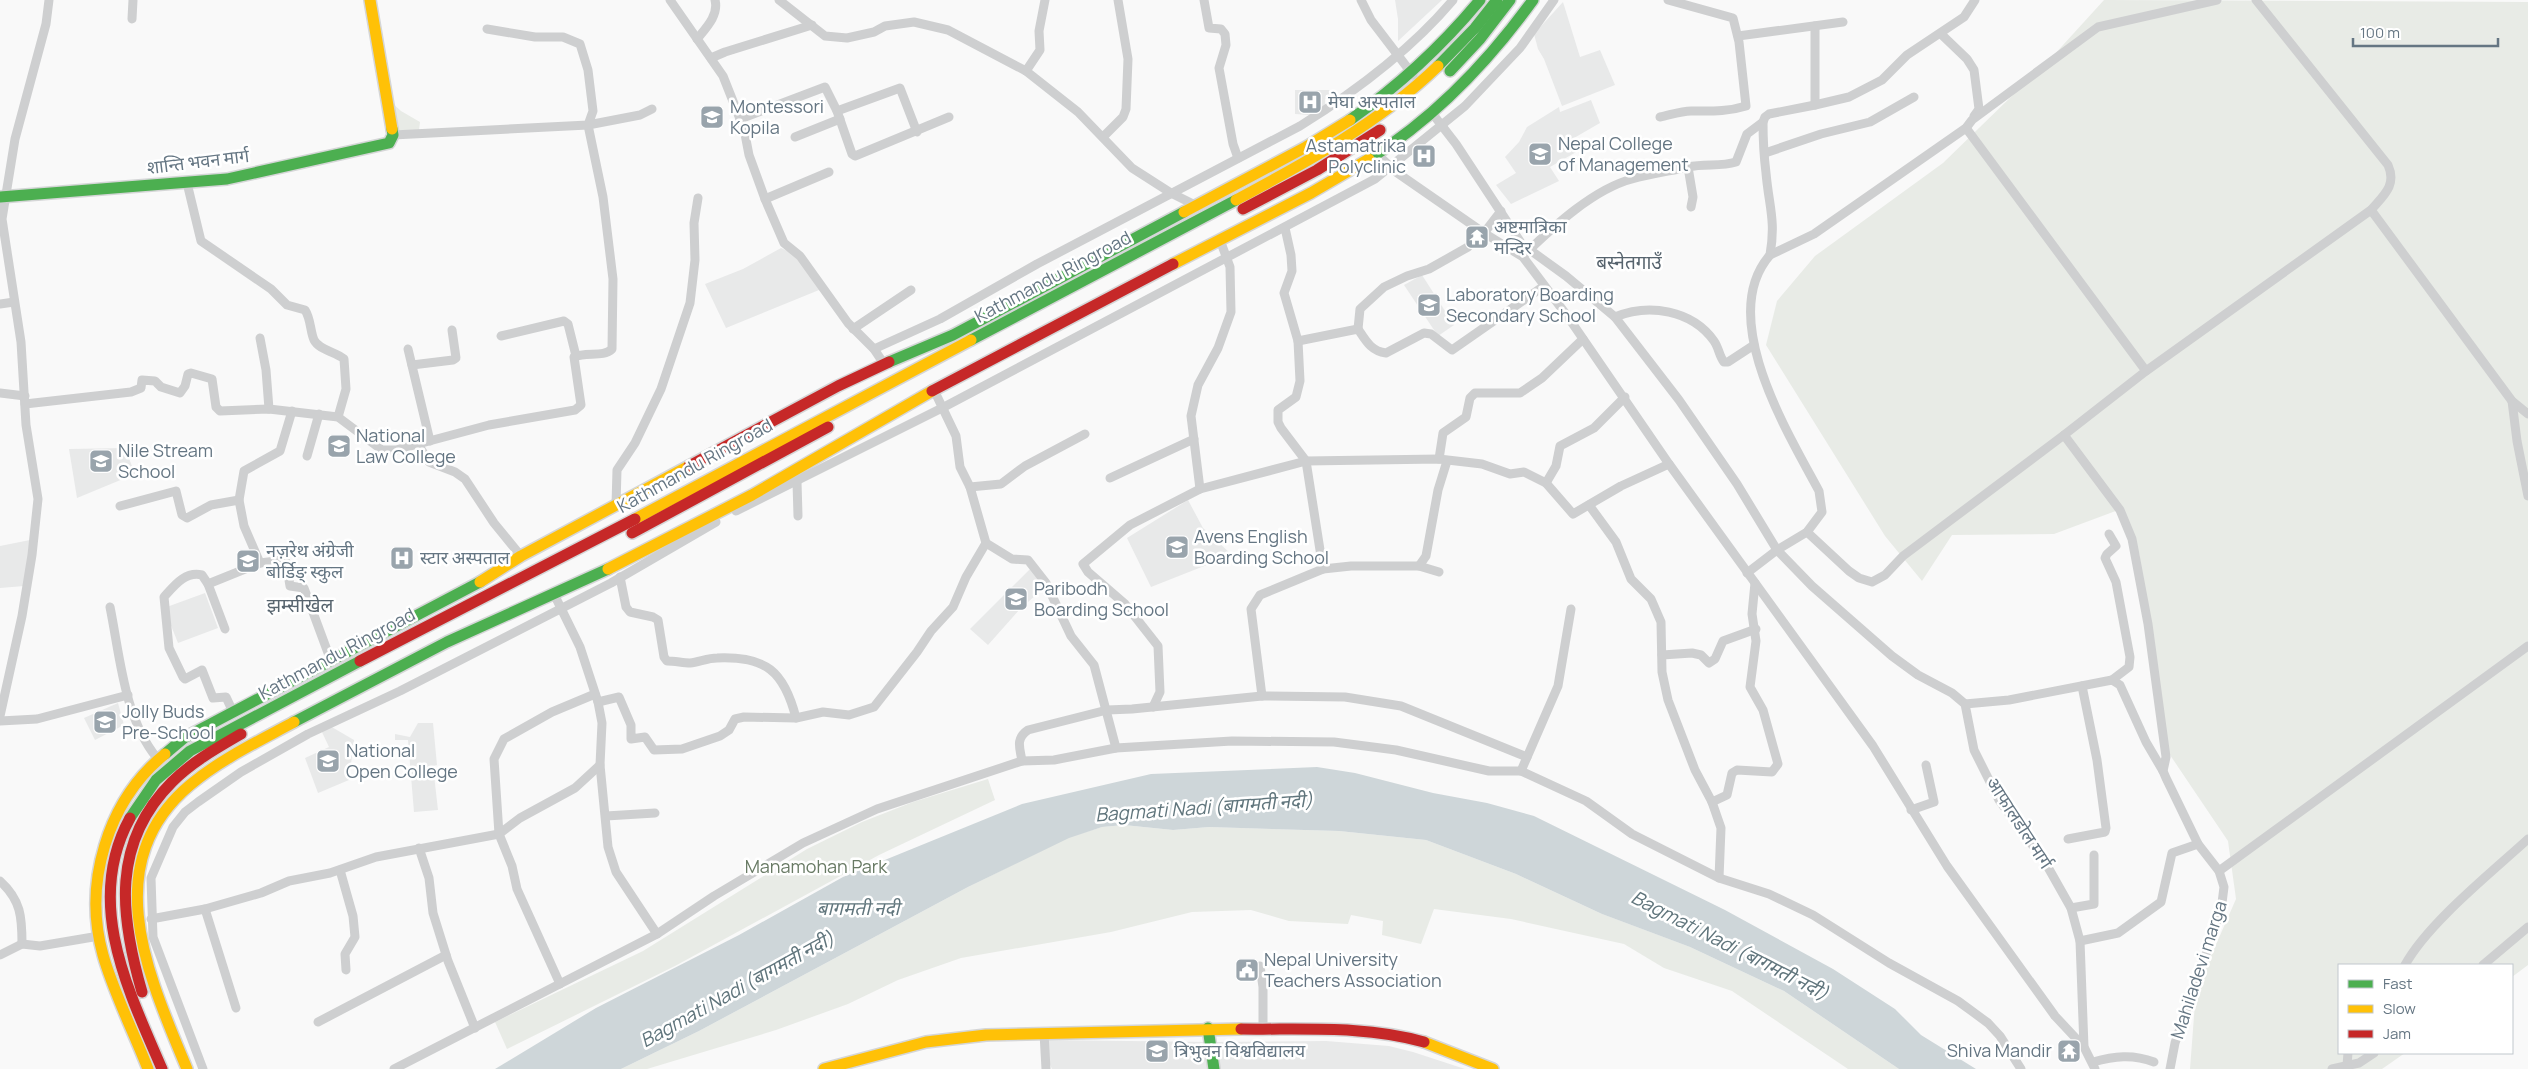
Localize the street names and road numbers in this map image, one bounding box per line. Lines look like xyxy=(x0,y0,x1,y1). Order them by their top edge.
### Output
street label: शान्ति भवन मार्ग xyxy=(145,143,251,179)
street label: Kathmandu Ringroad xyxy=(970,225,1135,328)
street label: Kathmandu Ringroad xyxy=(613,412,776,518)
street label: Kathmandu Ringroad xyxy=(254,602,419,705)
street label: आफालडोल मार्ग xyxy=(1981,772,2059,874)
street label: Mahiladevi marga xyxy=(2164,897,2232,1042)

